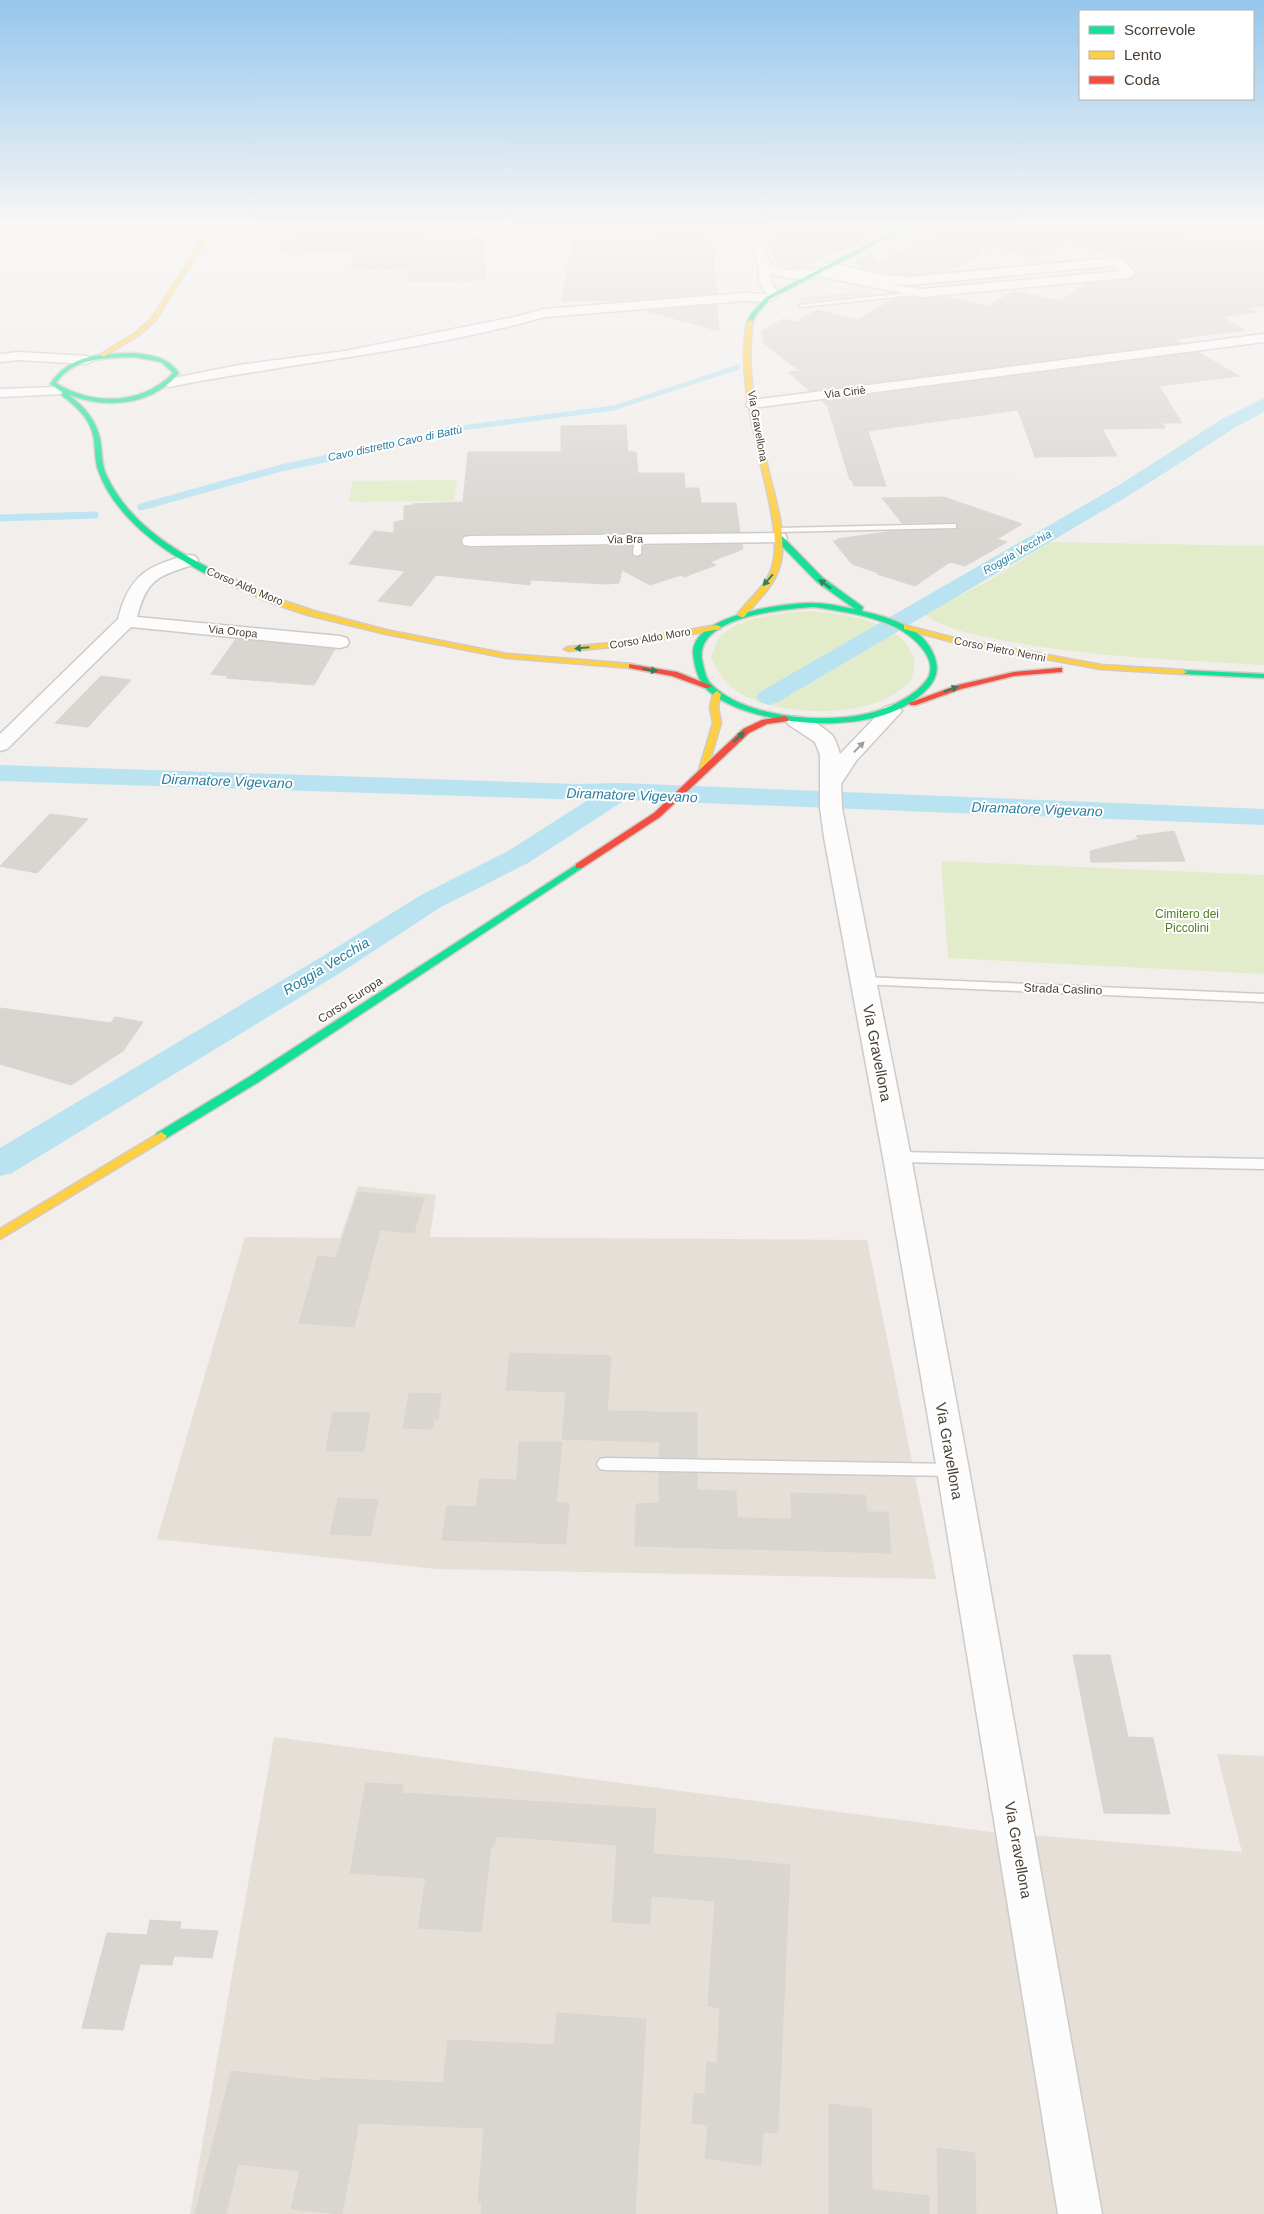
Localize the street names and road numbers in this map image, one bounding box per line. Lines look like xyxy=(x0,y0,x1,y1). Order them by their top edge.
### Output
street label: Via Ciriè xyxy=(824,384,866,400)
street label: Via Gravellona xyxy=(746,390,770,463)
street label: Via Bra xyxy=(607,533,644,545)
street label: Corso Aldo Moro xyxy=(205,564,285,608)
street label: Via Oropa xyxy=(208,622,259,640)
street label: Corso Aldo Moro xyxy=(609,625,691,651)
street label: Corso Pietro Nenni xyxy=(953,634,1047,664)
street label: Corso Europa xyxy=(315,974,385,1026)
street label: Strada Caslino xyxy=(1023,981,1103,997)
street label: Via Gravellona xyxy=(860,1003,895,1103)
street label: Via Gravellona xyxy=(933,1401,966,1501)
street label: Via Gravellona xyxy=(1002,1800,1035,1900)

